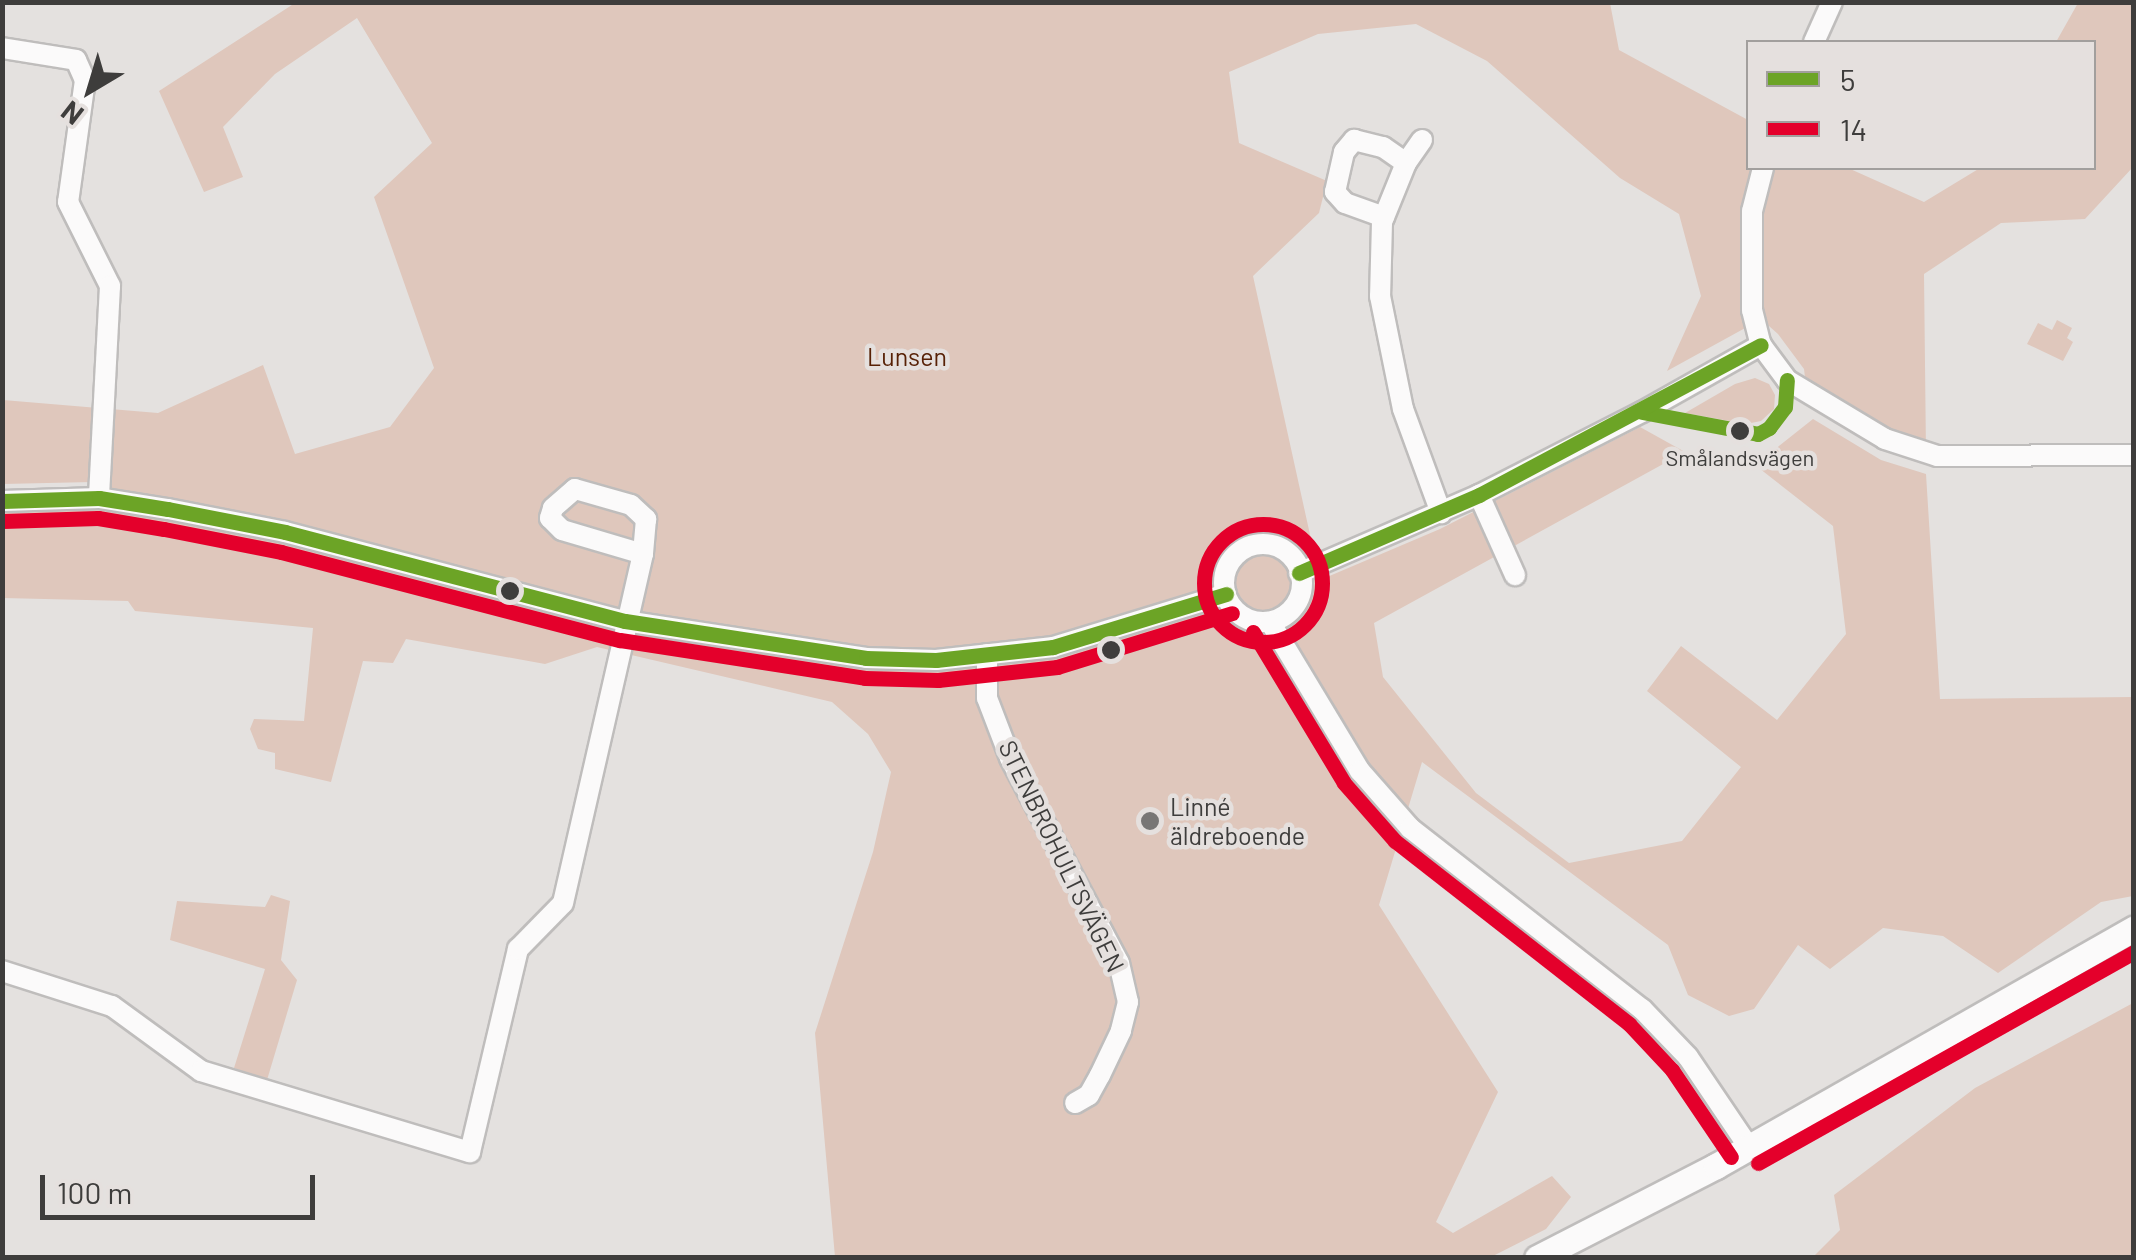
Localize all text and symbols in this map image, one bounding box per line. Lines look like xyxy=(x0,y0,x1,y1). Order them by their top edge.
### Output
north arrow xyxy=(40,40,140,140)
legend xyxy=(1746,40,2096,170)
text: 5 xyxy=(1840,61,1855,97)
text: N xyxy=(54,95,89,133)
text: 14 xyxy=(1840,111,1867,147)
park label: Lunsen xyxy=(867,341,947,371)
marker: Smålandsvägen xyxy=(1730,421,1750,441)
place label: Smålandsvägen xyxy=(1666,445,1814,471)
unlabelled marker xyxy=(500,581,520,601)
unlabelled marker xyxy=(1101,640,1121,660)
street label: STENBROHULTSVÄGEN xyxy=(993,735,1131,977)
place label: Linné äldreboende xyxy=(1170,792,1305,851)
marker: Linné äldreboende xyxy=(1139,810,1161,832)
scale bar xyxy=(45,1155,320,1217)
text: 100 m xyxy=(57,1174,132,1210)

